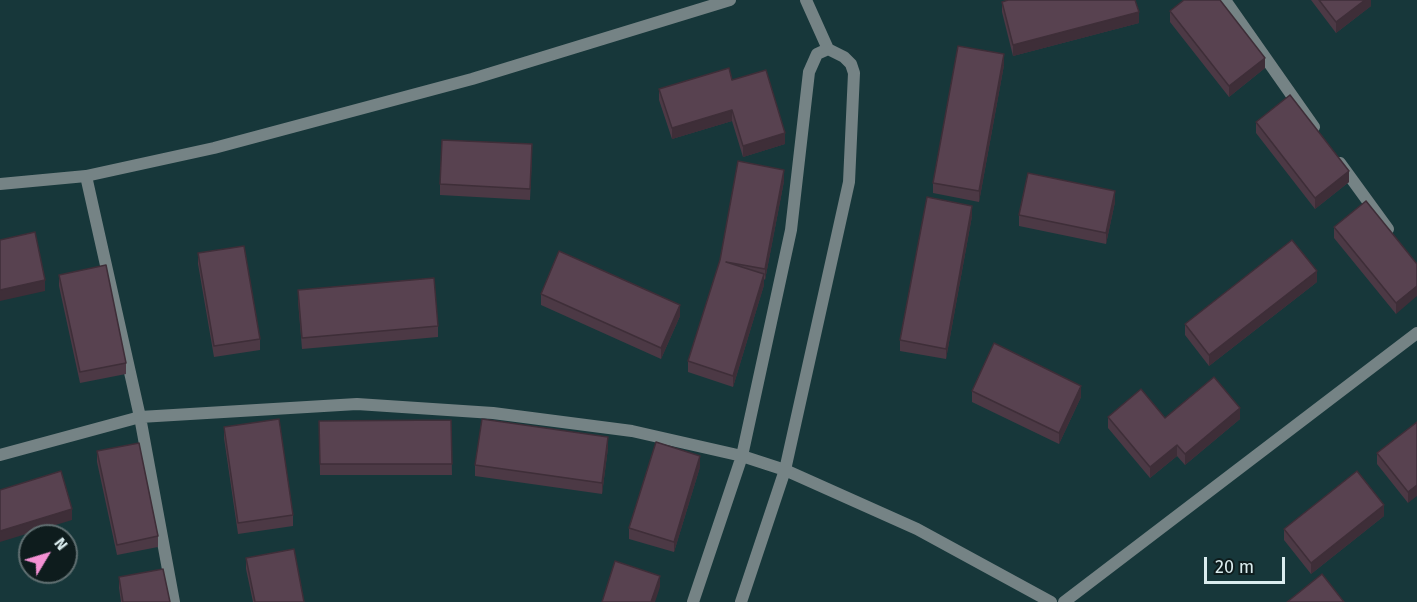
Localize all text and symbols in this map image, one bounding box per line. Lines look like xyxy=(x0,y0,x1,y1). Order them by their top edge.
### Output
north arrow xyxy=(18,524,78,584)
text: N xyxy=(50,534,72,554)
scale bar xyxy=(1207,545,1288,583)
text: 20 m xyxy=(1215,556,1254,578)

